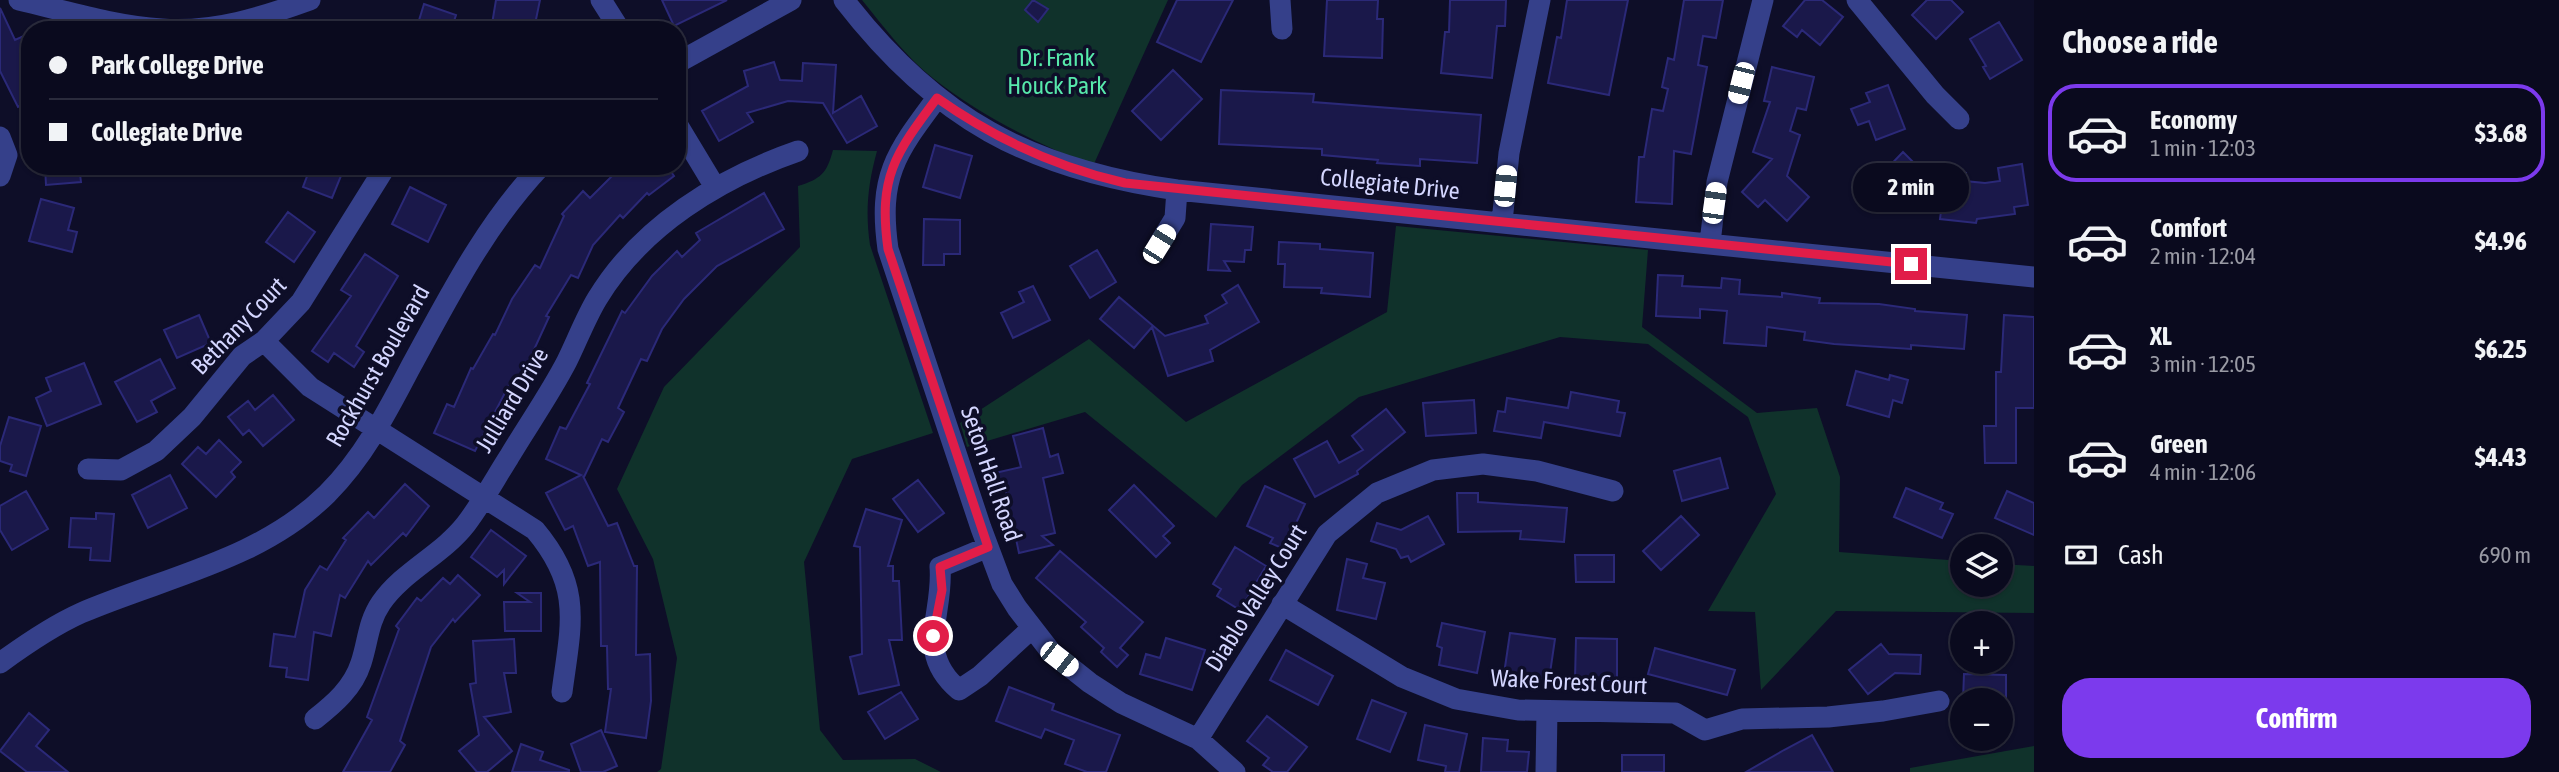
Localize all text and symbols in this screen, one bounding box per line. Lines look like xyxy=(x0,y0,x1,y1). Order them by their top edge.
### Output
text: Choose a ride xyxy=(2062,23,2218,60)
park label: Dr. Frank Houck Park xyxy=(1007,44,1107,99)
text: Park College Drive xyxy=(91,50,264,80)
car xyxy=(1726,60,1757,106)
icon: car xyxy=(2066,102,2129,165)
text: Economy xyxy=(2150,105,2237,135)
text: Collegiate Drive xyxy=(91,117,243,147)
text: $3.68 xyxy=(2475,118,2527,148)
text: 1 min · 12:03 xyxy=(2150,135,2256,161)
callout: 2 min xyxy=(1853,162,1969,212)
street label: Collegiate Drive xyxy=(1319,163,1461,204)
car xyxy=(1493,164,1518,208)
text: 2 min xyxy=(1888,174,1934,200)
car xyxy=(1701,181,1728,225)
icon: car xyxy=(2066,210,2129,273)
text: Comfort xyxy=(2150,213,2227,243)
car xyxy=(1139,221,1180,267)
text: $4.96 xyxy=(2475,226,2527,256)
text: 2 min · 12:04 xyxy=(2150,243,2256,269)
route end xyxy=(1895,248,1927,280)
street label: Bethany Court xyxy=(186,272,292,380)
street label: Rockhurst Boulevard xyxy=(320,280,435,451)
icon: car xyxy=(2066,318,2129,381)
text: XL xyxy=(2150,321,2172,351)
text: $6.25 xyxy=(2475,334,2527,364)
street label: Julliard Drive xyxy=(470,343,553,457)
text: 3 min · 12:05 xyxy=(2150,351,2256,377)
street label: Seton Hall Road xyxy=(956,403,1027,545)
icon: car xyxy=(2066,426,2129,489)
text: Green xyxy=(2150,429,2208,459)
text: $4.43 xyxy=(2475,442,2527,472)
text: 4 min · 12:06 xyxy=(2150,459,2256,485)
street label: Diablo Valley Court xyxy=(1200,519,1312,676)
map controls xyxy=(1950,534,2013,751)
button: layers xyxy=(1950,534,2013,597)
icon: cash xyxy=(2062,536,2100,574)
text: Cash xyxy=(2118,540,2164,570)
text: 690 m xyxy=(2479,542,2531,568)
button: + xyxy=(1950,611,2013,674)
route start xyxy=(917,620,949,652)
car xyxy=(1036,638,1083,680)
street label: Wake Forest Court xyxy=(1490,664,1648,699)
button: Confirm xyxy=(2062,678,2531,758)
button: − xyxy=(1950,688,2013,751)

